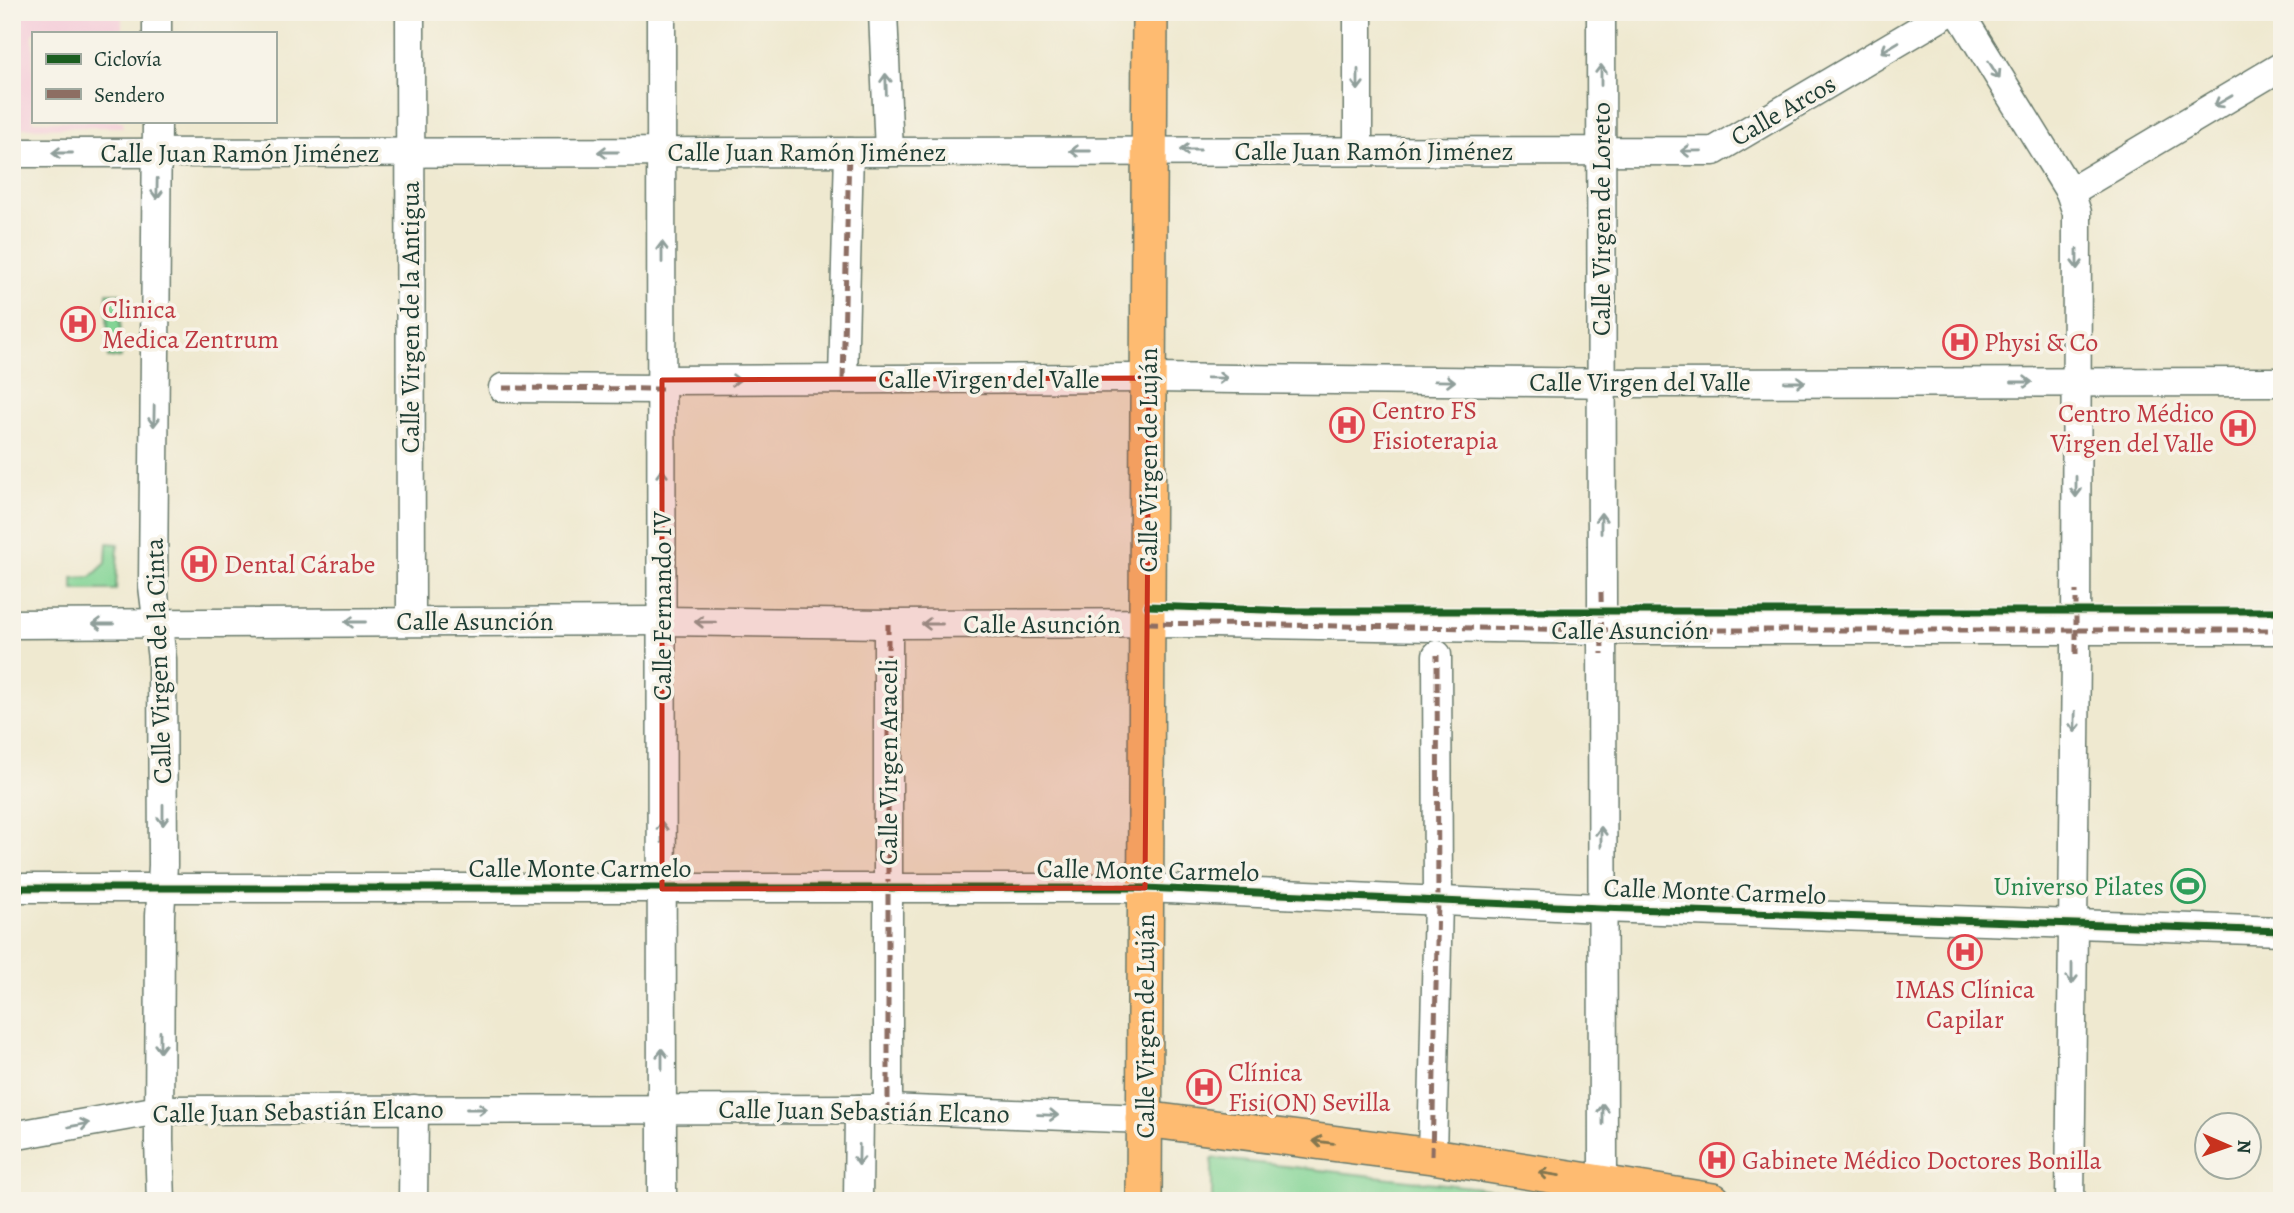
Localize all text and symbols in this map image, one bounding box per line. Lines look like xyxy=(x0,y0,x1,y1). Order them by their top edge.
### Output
legend xyxy=(32,32,276,122)
one-way arrow xyxy=(1881,40,1901,54)
text: Ciclovía xyxy=(94,45,162,73)
one-way arrow xyxy=(1988,60,2002,80)
one-way arrow xyxy=(1594,64,1608,87)
street label: Calle Arcos xyxy=(1724,66,1842,155)
one-way arrow xyxy=(1351,69,1365,92)
one-way arrow xyxy=(880,73,893,96)
text: Sendero xyxy=(94,81,165,109)
one-way arrow xyxy=(2213,94,2233,108)
street label: Calle Virgen de Loreto xyxy=(1584,102,1619,336)
street label: Calle Juan Ramón Jiménez xyxy=(1234,134,1514,169)
street label: Calle Juan Ramón Jiménez xyxy=(667,135,947,170)
street label: Calle Juan Ramón Jiménez xyxy=(100,136,380,171)
one-way arrow xyxy=(1179,143,1202,157)
one-way arrow xyxy=(1069,144,1092,157)
one-way arrow xyxy=(1680,144,1703,158)
one-way arrow xyxy=(596,145,619,159)
one-way arrow xyxy=(50,146,73,160)
one-way arrow xyxy=(150,177,164,200)
street label: Calle Virgen de la Antigua xyxy=(393,181,428,453)
one-way arrow xyxy=(655,240,669,263)
one-way arrow xyxy=(2070,248,2084,271)
place label: Clinica Medica Zentrum xyxy=(102,292,279,357)
hospital icon: Clinica Medica Zentrum xyxy=(59,305,97,343)
hospital icon: Physi & Co xyxy=(1941,323,1979,361)
place label: Physi & Co xyxy=(1984,325,2098,360)
street label: Calle Virgen de Luján xyxy=(1131,348,1166,572)
street label: Calle Virgen del Valle xyxy=(878,362,1100,397)
street label: Calle Virgen del Valle xyxy=(1529,365,1751,400)
one-way arrow xyxy=(1205,372,1228,385)
one-way arrow xyxy=(718,373,741,387)
one-way arrow xyxy=(1433,374,1456,388)
one-way arrow xyxy=(2010,375,2033,388)
one-way arrow xyxy=(1783,376,1806,389)
place label: Centro FS Fisioterapia xyxy=(1372,393,1498,458)
place label: Centro Médico Virgen del Valle xyxy=(2049,396,2214,461)
one-way arrow xyxy=(148,405,161,428)
hospital icon: Centro FS Fisioterapia xyxy=(1328,406,1366,444)
hospital icon: Centro Médico Virgen del Valle xyxy=(2219,409,2257,447)
one-way arrow xyxy=(655,468,669,491)
one-way arrow xyxy=(2069,475,2083,498)
street label: Calle Fernando IV xyxy=(645,511,680,701)
one-way arrow xyxy=(1594,512,1607,535)
street label: Calle Virgen de la Cinta xyxy=(137,537,180,785)
hospital icon: Dental Cárabe xyxy=(180,545,218,583)
place label: Dental Cárabe xyxy=(224,547,375,582)
street label: Calle Asunción xyxy=(396,604,554,639)
street label: Calle Asunción xyxy=(963,607,1121,642)
street label: Calle Asunción xyxy=(1551,613,1709,648)
one-way arrow xyxy=(344,615,367,629)
one-way arrow xyxy=(694,615,717,628)
one-way arrow xyxy=(92,617,115,631)
one-way arrow xyxy=(921,617,944,631)
street label: Calle Virgen Araceli xyxy=(871,659,906,865)
one-way arrow xyxy=(2068,710,2082,733)
one-way arrow xyxy=(156,803,170,826)
one-way arrow xyxy=(655,820,669,843)
one-way arrow xyxy=(1594,826,1608,849)
street label: Calle Monte Carmelo xyxy=(469,851,691,886)
street label: Calle Monte Carmelo xyxy=(1036,851,1260,890)
sports icon: Universo Pilates xyxy=(2169,867,2207,905)
place label: Universo Pilates xyxy=(1993,869,2164,904)
street label: Calle Monte Carmelo xyxy=(1603,870,1827,913)
street label: Calle Virgen de Luján xyxy=(1128,914,1163,1138)
hospital icon: IMAS Clínica Capilar xyxy=(1946,933,1984,971)
one-way arrow xyxy=(2065,962,2079,985)
place label: IMAS Clínica Capilar xyxy=(1895,972,2035,1037)
one-way arrow xyxy=(153,1030,167,1053)
one-way arrow xyxy=(655,1048,669,1071)
place label: Clínica Fisi(ON) Sevilla xyxy=(1228,1055,1391,1120)
hospital icon: Clínica Fisi(ON) Sevilla xyxy=(1185,1068,1223,1106)
street label: Calle Juan Sebastián Elcano xyxy=(152,1091,444,1132)
street label: Calle Juan Sebastián Elcano xyxy=(718,1091,1010,1132)
one-way arrow xyxy=(465,1102,488,1116)
one-way arrow xyxy=(1596,1103,1610,1126)
one-way arrow xyxy=(1036,1108,1059,1121)
north arrow xyxy=(2192,1112,2262,1182)
one-way arrow xyxy=(68,1117,90,1131)
one-way arrow xyxy=(1312,1135,1335,1148)
text: N xyxy=(2231,1139,2257,1154)
hospital icon: Gabinete Médico Doctores Bonilla xyxy=(1698,1141,1736,1179)
one-way arrow xyxy=(852,1143,865,1166)
place label: Gabinete Médico Doctores Bonilla xyxy=(1742,1143,2102,1178)
one-way arrow xyxy=(1538,1167,1560,1180)

